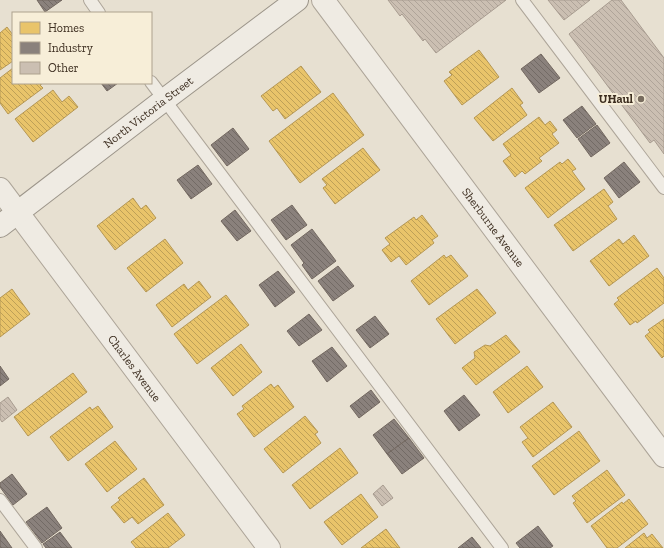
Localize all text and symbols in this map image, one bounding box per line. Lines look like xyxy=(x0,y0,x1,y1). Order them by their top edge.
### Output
legend xyxy=(12,12,152,84)
text: Homes xyxy=(48,21,84,35)
text: Industry xyxy=(48,41,94,55)
text: Other xyxy=(48,61,79,75)
street label: North Victoria Street xyxy=(101,73,196,151)
place label: UHaul xyxy=(599,92,634,106)
marker: UHaul xyxy=(636,94,646,104)
street label: Sherburne Avenue xyxy=(459,185,527,270)
street label: Charles Avenue xyxy=(105,332,164,405)

